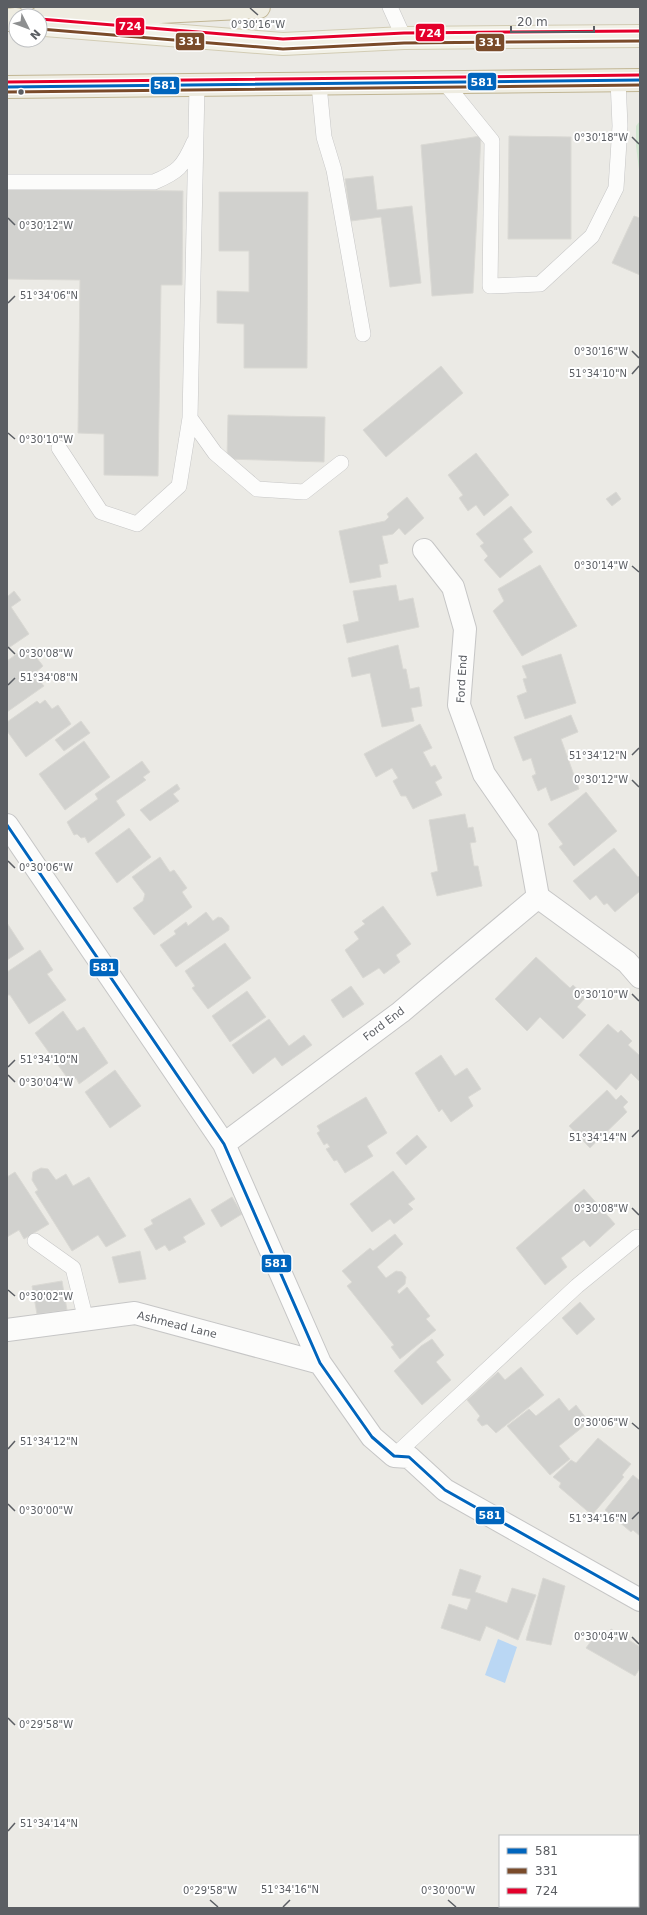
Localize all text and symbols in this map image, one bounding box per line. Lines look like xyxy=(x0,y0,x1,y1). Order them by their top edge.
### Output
north arrow xyxy=(8,8,48,48)
scale bar xyxy=(511,8,594,34)
text: 20 m xyxy=(517,15,548,29)
line badge: 724 xyxy=(115,17,145,36)
text: 0°30'16"W xyxy=(231,19,285,30)
text: 724 xyxy=(119,20,142,33)
line badge: 724 xyxy=(415,23,445,42)
text: N xyxy=(27,27,43,42)
text: 724 xyxy=(419,27,442,40)
line badge: 331 xyxy=(175,32,205,51)
line badge: 331 xyxy=(475,33,505,52)
text: 331 xyxy=(179,35,201,48)
text: 331 xyxy=(479,36,501,49)
line badge: 581 xyxy=(467,72,497,91)
line badge: 581 xyxy=(150,76,180,95)
text: 581 xyxy=(471,76,493,89)
text: 581 xyxy=(154,79,176,92)
unlabelled marker xyxy=(16,87,26,97)
text: 0°30'18"W xyxy=(574,132,628,143)
text: 0°30'12"W xyxy=(19,220,73,231)
text: 51°34'06"N xyxy=(20,290,78,301)
text: 0°30'16"W xyxy=(574,346,628,357)
text: 51°34'10"N xyxy=(569,368,627,379)
text: 0°30'10"W xyxy=(19,434,73,445)
text: 0°30'14"W xyxy=(574,560,628,571)
text: 0°30'08"W xyxy=(19,648,73,659)
street label: Ford End xyxy=(454,654,470,704)
text: 51°34'08"N xyxy=(20,672,78,683)
text: 51°34'12"N xyxy=(569,750,627,761)
text: 0°30'12"W xyxy=(574,774,628,785)
text: 0°30'06"W xyxy=(19,862,73,873)
line badge: 581 xyxy=(89,958,119,977)
text: 581 xyxy=(93,961,115,974)
text: 0°30'10"W xyxy=(574,989,628,1000)
street label: Ford End xyxy=(361,1004,407,1044)
text: 51°34'10"N xyxy=(20,1054,78,1065)
text: 0°30'04"W xyxy=(19,1077,73,1088)
text: 51°34'14"N xyxy=(569,1132,627,1143)
text: 0°30'08"W xyxy=(574,1203,628,1214)
line badge: 581 xyxy=(261,1254,292,1273)
text: 581 xyxy=(265,1257,287,1270)
text: 0°30'02"W xyxy=(19,1291,73,1302)
street label: Ashmead Lane xyxy=(136,1309,218,1341)
text: 0°30'06"W xyxy=(574,1417,628,1428)
text: 51°34'12"N xyxy=(20,1436,78,1447)
text: 0°30'00"W xyxy=(19,1505,73,1516)
line badge: 581 xyxy=(475,1506,505,1525)
text: 581 xyxy=(479,1509,501,1522)
text: 51°34'16"N xyxy=(569,1513,627,1524)
text: 0°30'04"W xyxy=(574,1631,628,1642)
text: 0°29'58"W xyxy=(19,1719,73,1730)
text: 51°34'14"N xyxy=(20,1818,78,1829)
legend xyxy=(499,1835,639,1907)
text: 581 xyxy=(535,1844,558,1858)
text: 331 xyxy=(535,1864,558,1878)
text: 51°34'16"N xyxy=(261,1884,319,1895)
text: 724 xyxy=(535,1884,558,1898)
text: 0°29'58"W xyxy=(183,1885,237,1896)
text: 0°30'00"W xyxy=(421,1885,475,1896)

